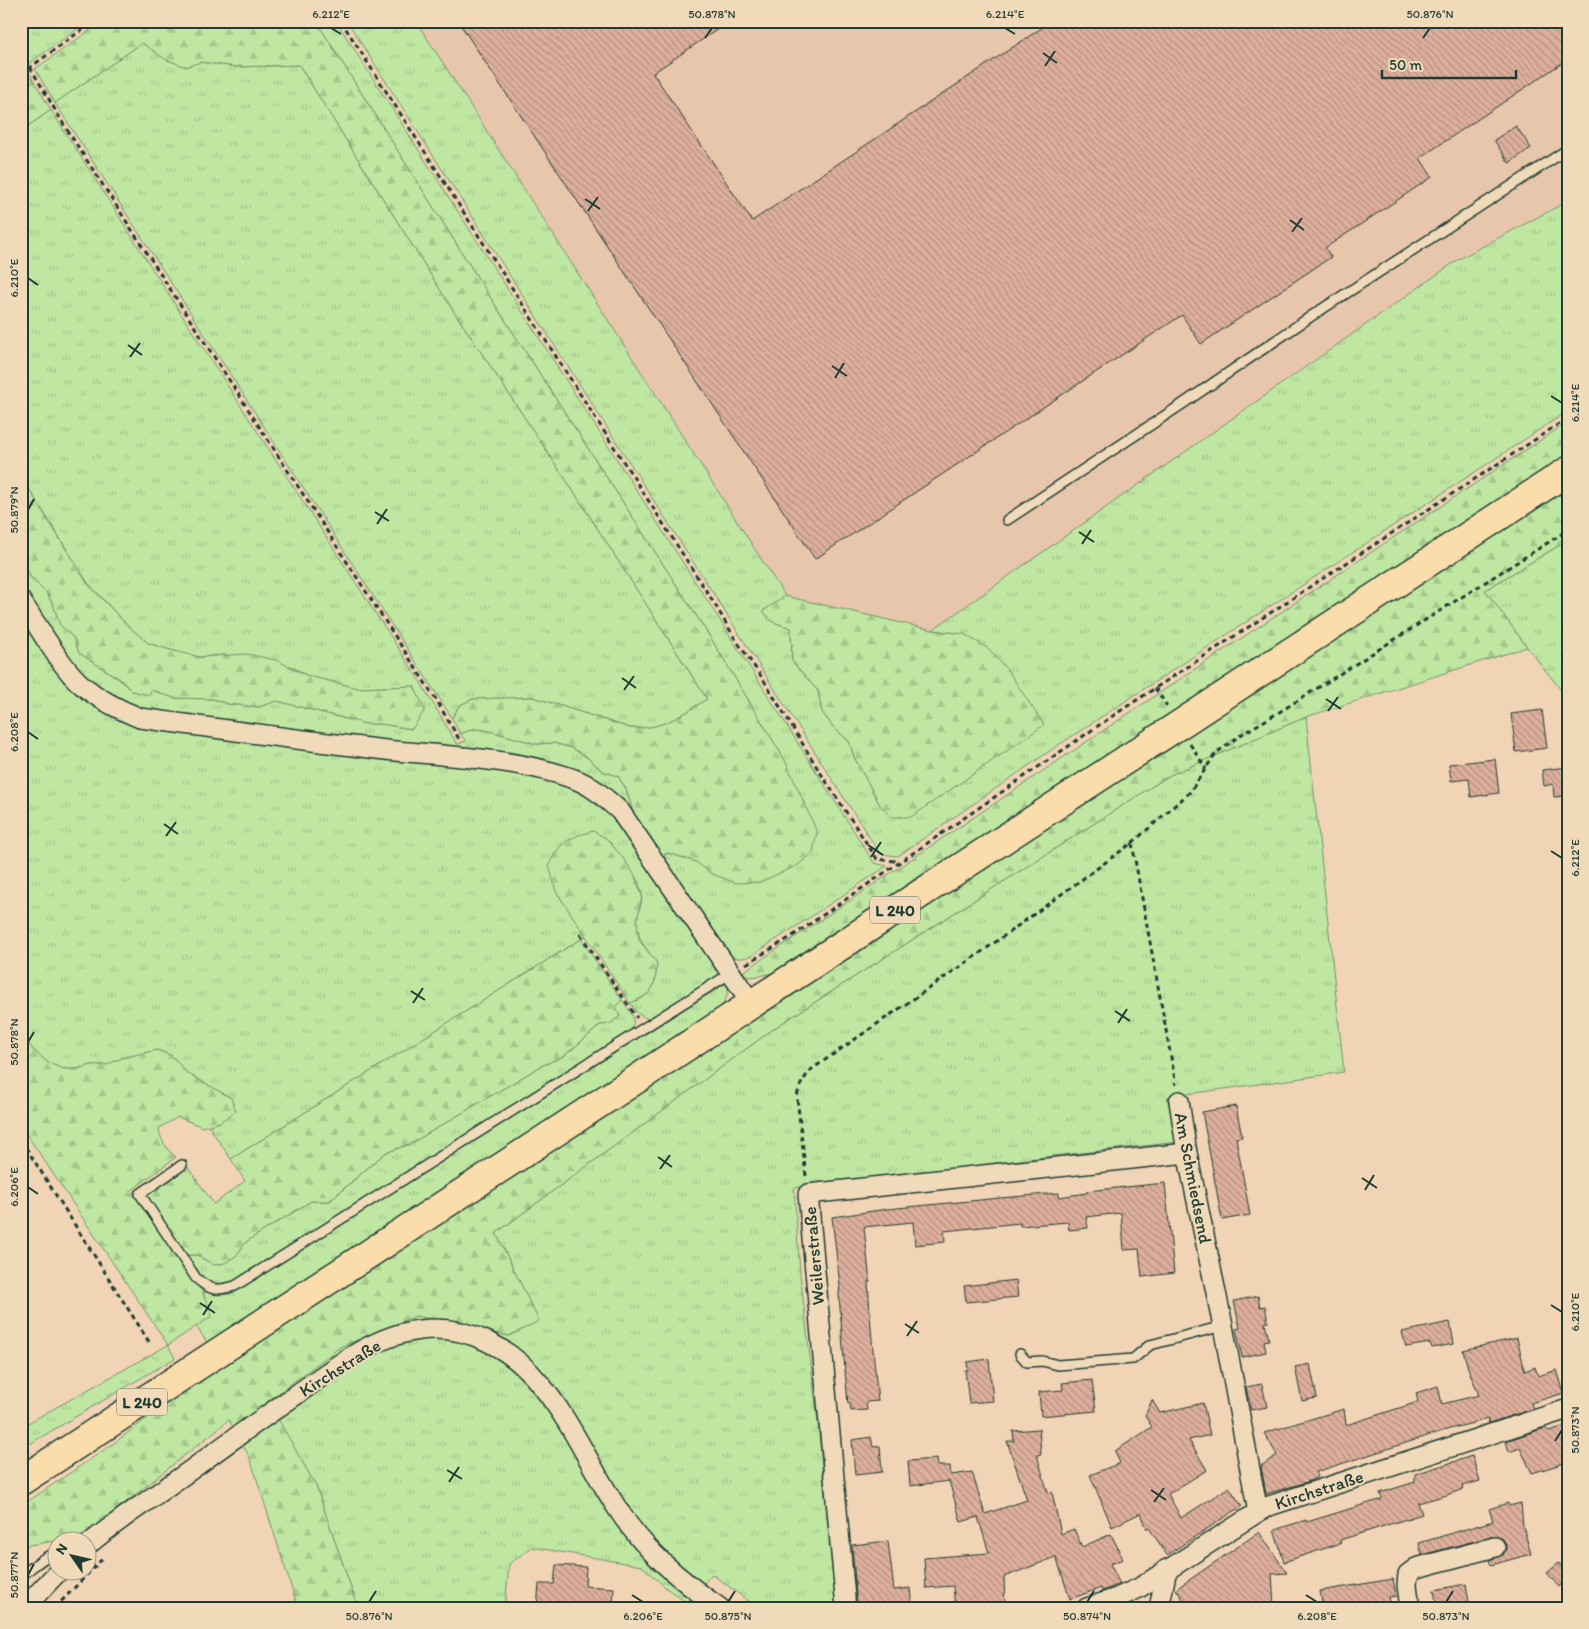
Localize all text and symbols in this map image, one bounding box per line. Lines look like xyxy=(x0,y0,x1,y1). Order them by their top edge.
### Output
text: 6.212°E xyxy=(312,7,350,21)
text: 50.878°N xyxy=(688,7,736,21)
text: 6.214°E xyxy=(986,7,1025,21)
text: 50.876°N xyxy=(1406,7,1454,21)
scale bar xyxy=(1382,48,1515,80)
text: 50 m xyxy=(1389,56,1422,74)
text: 6.210°E xyxy=(7,258,21,297)
text: 6.214°E xyxy=(1568,383,1582,422)
text: 50.879°N xyxy=(7,486,21,534)
text: 6.208°E xyxy=(7,712,21,752)
text: 6.212°E xyxy=(1568,839,1582,877)
road number: L 240 xyxy=(870,896,920,924)
text: 50.878°N xyxy=(7,1018,21,1066)
street label: Am Schmiedsend xyxy=(1170,1111,1217,1246)
text: 6.206°E xyxy=(7,1167,21,1207)
street label: Weilerstraße xyxy=(799,1206,829,1306)
text: 6.210°E xyxy=(1568,1292,1582,1331)
street label: Kirchstraße xyxy=(295,1334,385,1402)
road number: L 240 xyxy=(117,1388,167,1415)
text: 50.873°N xyxy=(1568,1406,1582,1454)
street label: Kirchstraße xyxy=(1272,1465,1366,1515)
north arrow xyxy=(48,1532,98,1582)
text: N xyxy=(52,1540,71,1558)
text: 50.877°N xyxy=(7,1552,21,1598)
text: 50.876°N xyxy=(345,1609,393,1623)
text: 6.206°E xyxy=(623,1609,663,1623)
text: 50.875°N xyxy=(704,1609,752,1623)
text: 50.874°N xyxy=(1063,1609,1111,1623)
text: 6.208°E xyxy=(1297,1609,1337,1623)
text: 50.873°N xyxy=(1422,1609,1470,1623)

